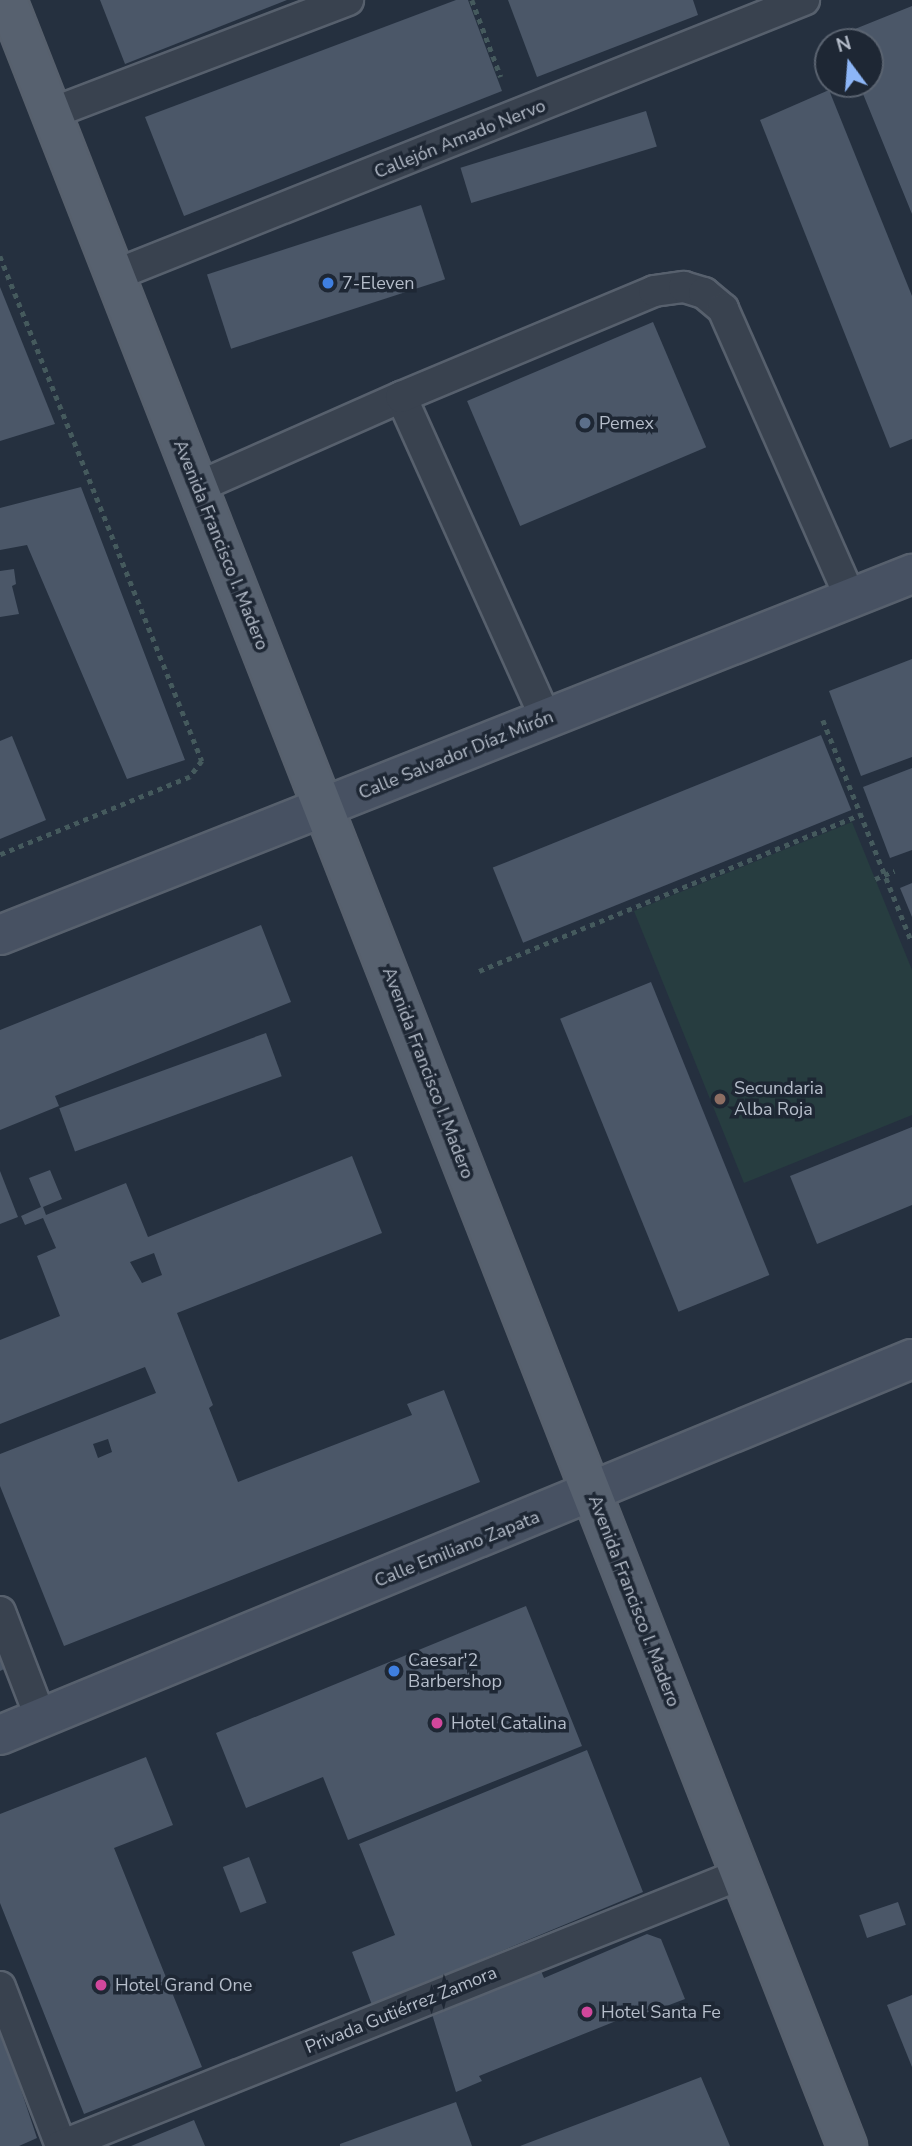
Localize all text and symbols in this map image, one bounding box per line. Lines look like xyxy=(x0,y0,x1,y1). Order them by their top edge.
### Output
north arrow xyxy=(814,28,884,98)
text: N xyxy=(833,30,854,59)
street label: Callejón Amado Nervo xyxy=(371,95,549,183)
place label: 7-Eleven xyxy=(342,272,415,294)
marker: 7-Eleven xyxy=(320,275,336,291)
place label: Pemex xyxy=(599,412,654,434)
marker: Pemex xyxy=(577,415,593,431)
street label: Avenida Francisco I. Madero xyxy=(169,437,273,653)
street label: Calle Salvador Díaz Mirón xyxy=(355,706,557,804)
street label: Avenida Francisco I. Madero xyxy=(378,964,478,1182)
place label: Secundaria Alba Roja xyxy=(734,1078,823,1120)
marker: Secundaria Alba Roja xyxy=(712,1091,728,1107)
street label: Avenida Francisco I. Madero xyxy=(584,1492,684,1710)
street label: Calle Emiliano Zapata xyxy=(371,1506,543,1592)
place label: Caesar'2 Barbershop xyxy=(408,1650,502,1692)
marker: Caesar'2 Barbershop xyxy=(386,1663,402,1679)
place label: Hotel Catalina xyxy=(451,1712,567,1734)
marker: Hotel Catalina xyxy=(429,1715,445,1731)
street label: Privada Gutiérrez Zamora xyxy=(302,1962,500,2058)
place label: Hotel Grand One xyxy=(115,1974,252,1996)
marker: Hotel Grand One xyxy=(93,1977,109,1993)
place label: Hotel Santa Fe xyxy=(601,2001,721,2023)
marker: Hotel Santa Fe xyxy=(579,2004,595,2020)

